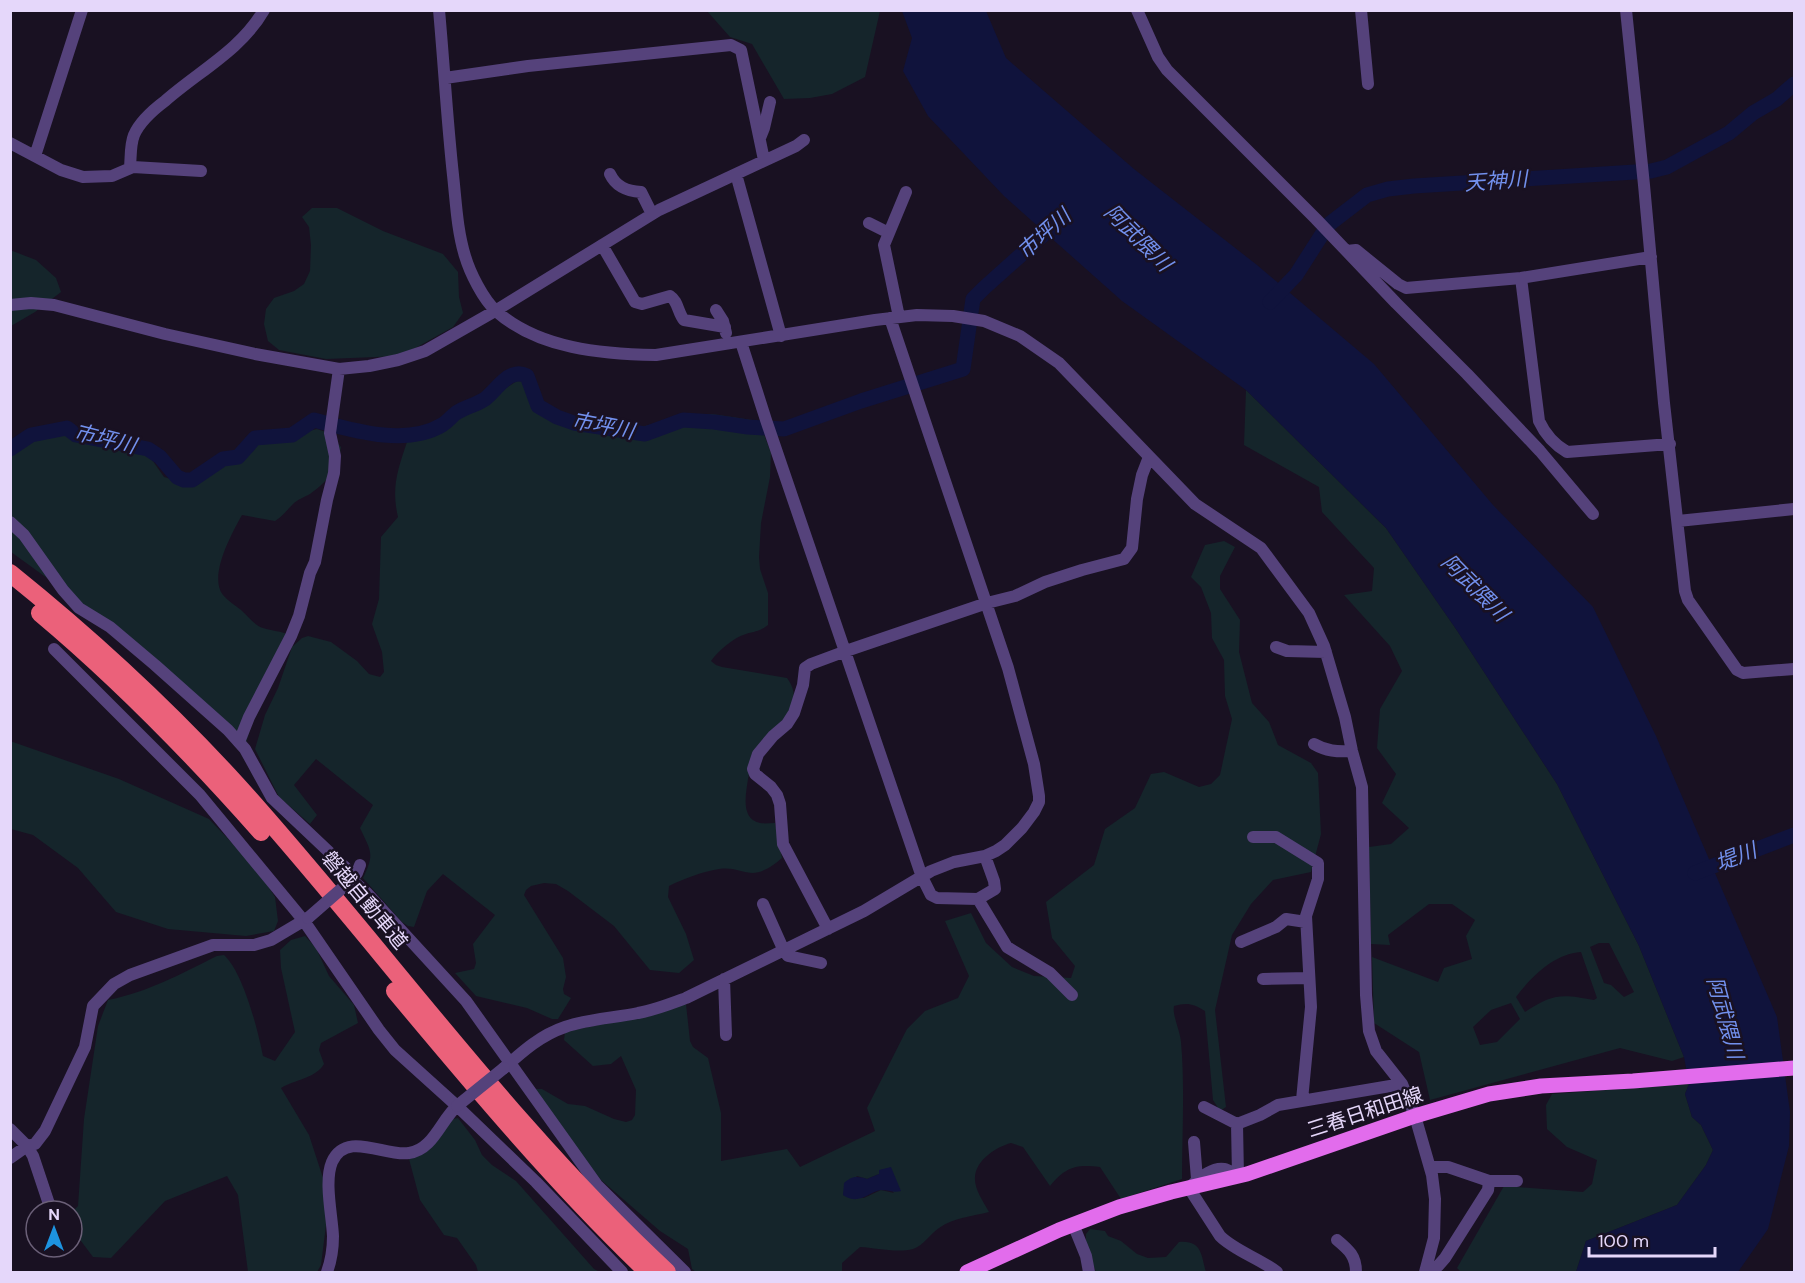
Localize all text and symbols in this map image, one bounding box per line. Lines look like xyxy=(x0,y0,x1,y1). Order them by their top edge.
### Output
water label: 天神川 xyxy=(1464,165,1530,197)
water label: 阿武隈川 xyxy=(1098,198,1179,279)
water label: 市坪川 xyxy=(1011,201,1078,265)
water label: 市坪川 xyxy=(569,406,639,446)
water label: 市坪川 xyxy=(71,418,141,461)
water label: 阿武隈川 xyxy=(1435,548,1516,629)
water label: 堤川 xyxy=(1711,836,1762,878)
street label: 磐越自動車道 xyxy=(316,846,414,954)
water label: 阿武隈川 xyxy=(1701,974,1750,1064)
street label: 三春日和田線 xyxy=(1304,1081,1426,1143)
north arrow xyxy=(24,1199,84,1259)
text: N xyxy=(48,1204,60,1225)
scale bar xyxy=(1589,1220,1715,1258)
text: 100 m xyxy=(1598,1229,1649,1253)

